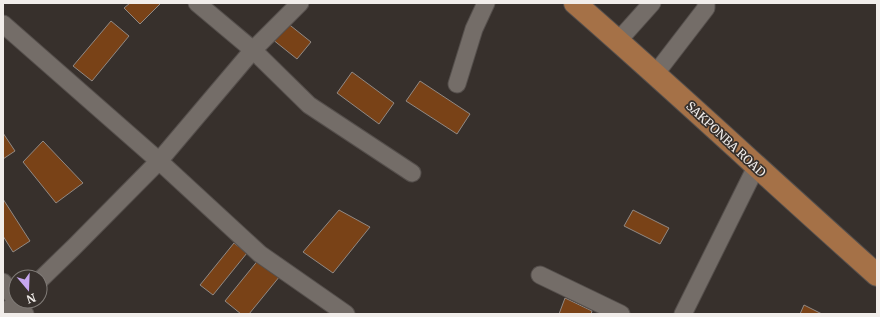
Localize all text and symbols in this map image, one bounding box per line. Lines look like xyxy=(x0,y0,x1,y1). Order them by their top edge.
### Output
street label: SAKPONBA ROAD xyxy=(683,98,769,180)
north arrow xyxy=(8,269,48,309)
text: N xyxy=(25,290,38,307)

